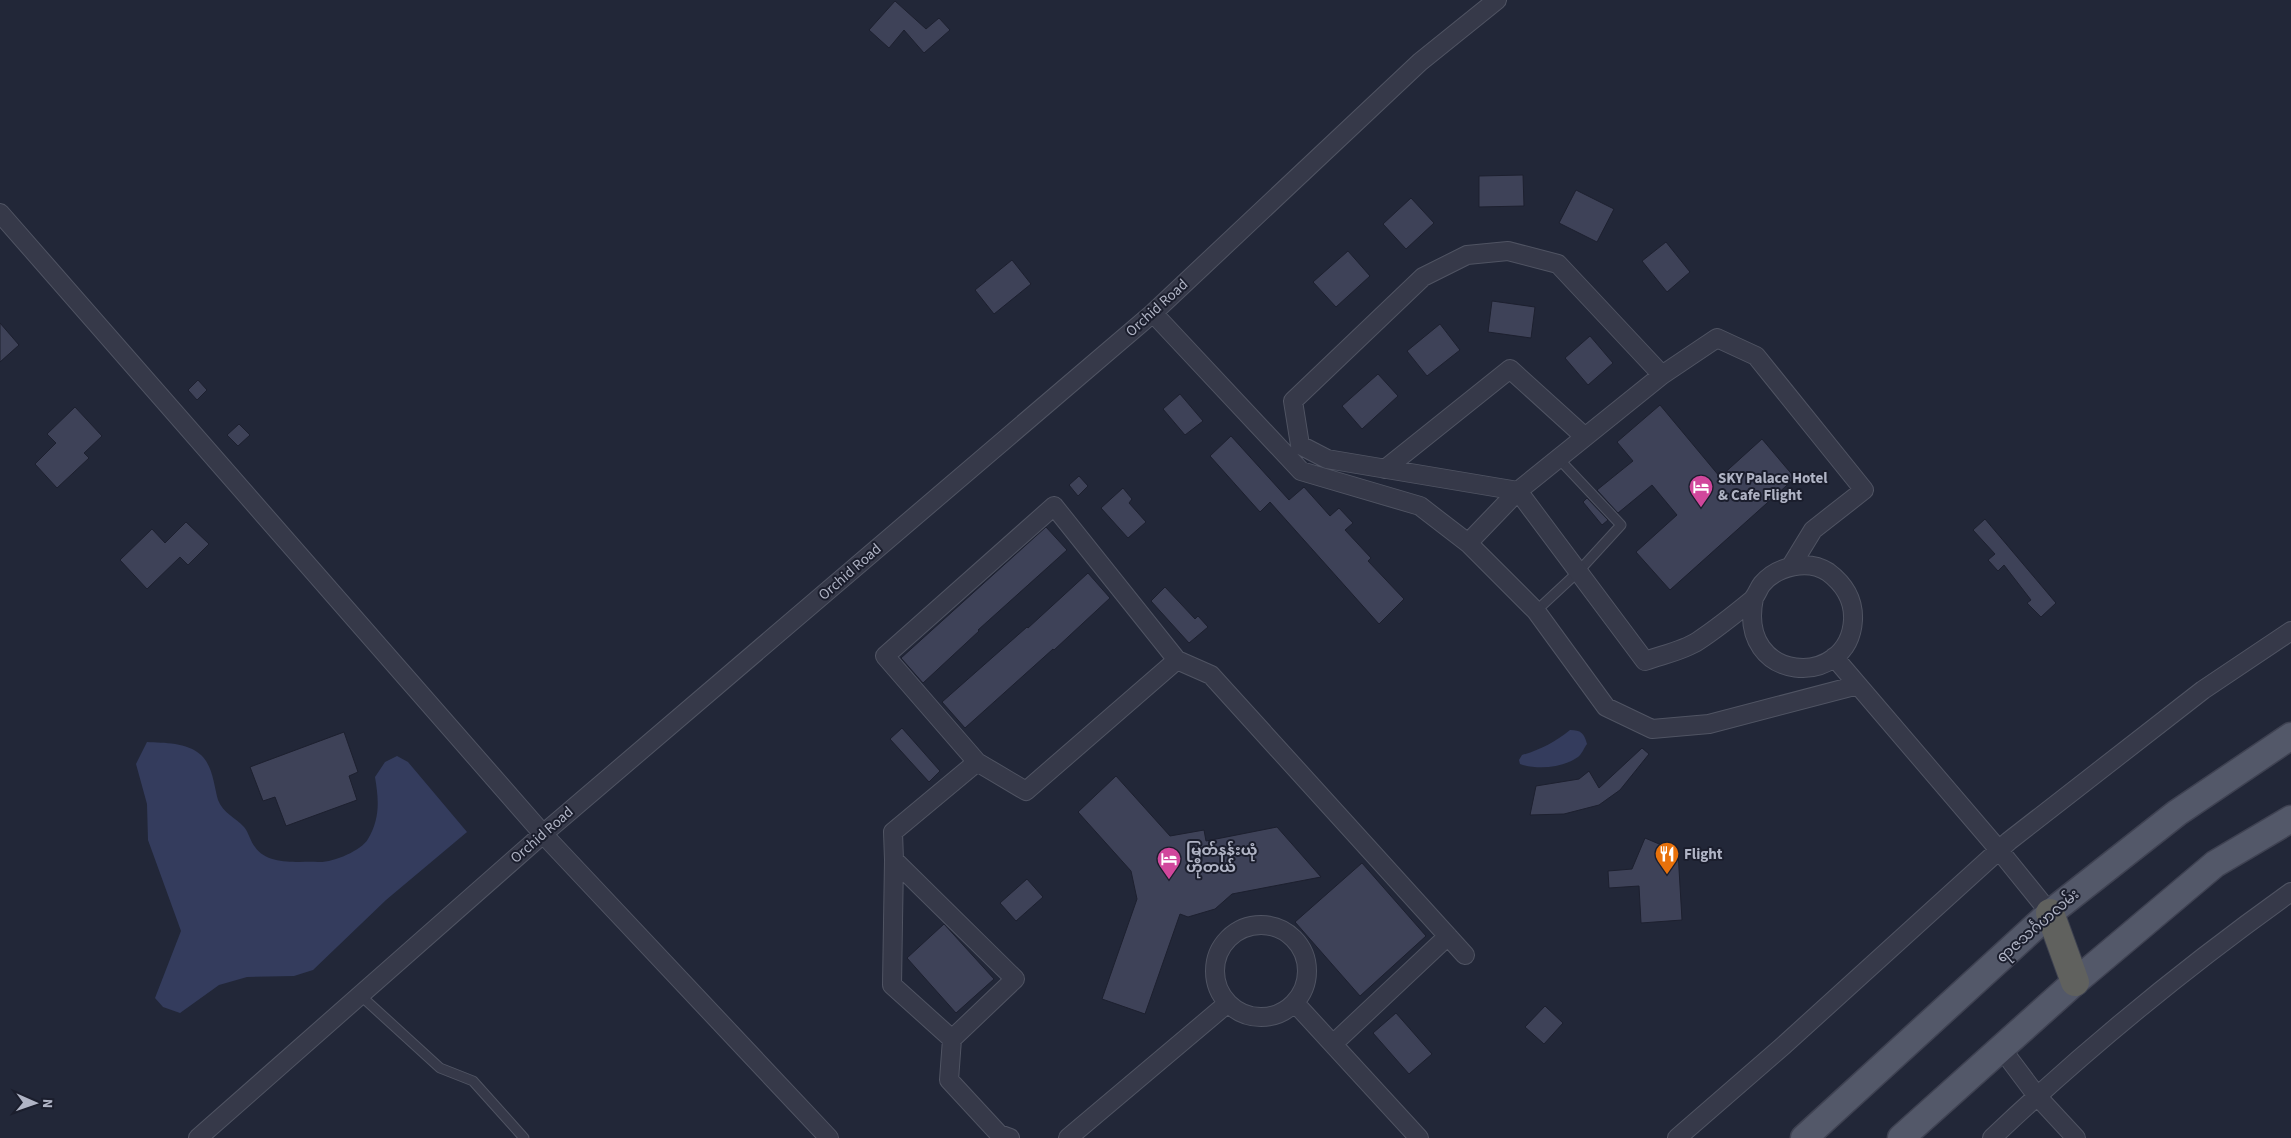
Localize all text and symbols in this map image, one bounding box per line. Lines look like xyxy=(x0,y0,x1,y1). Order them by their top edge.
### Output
street label: Orchid Road xyxy=(1121,274,1193,342)
place label: SKY Palace Hotel & Cafe Flight xyxy=(1718,468,1828,506)
hotel icon: SKY Palace Hotel & Cafe Flight xyxy=(1688,474,1714,508)
street label: Orchid Road xyxy=(814,539,886,605)
street label: Orchid Road xyxy=(506,802,578,868)
place label: မြတ်နန်းယုံ ဟိုတယ် xyxy=(1186,840,1257,879)
restaurant icon: Flight xyxy=(1654,841,1680,875)
place label: Flight xyxy=(1684,844,1723,865)
hotel icon: မြတ်နန်းယုံ ဟိုတယ် xyxy=(1156,846,1182,880)
street label: ရာဇသင်္ဂဟလမ်း xyxy=(1992,884,2085,969)
north arrow xyxy=(10,1078,60,1128)
text: N xyxy=(37,1098,57,1108)

